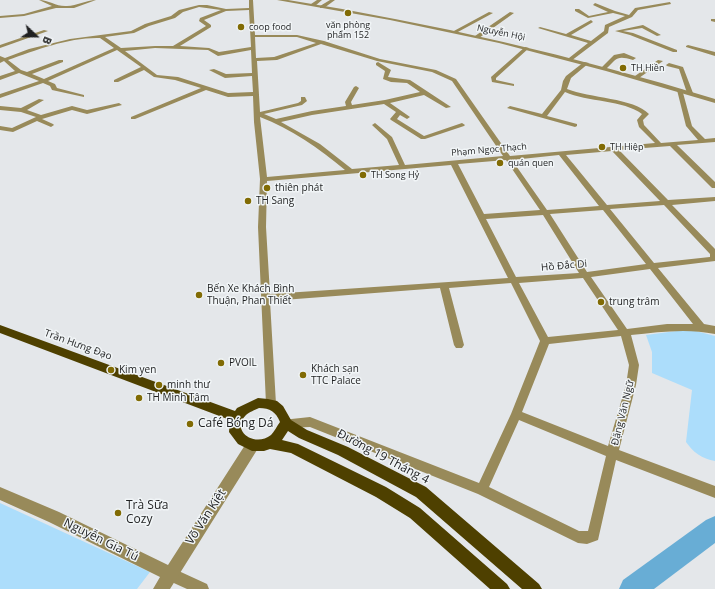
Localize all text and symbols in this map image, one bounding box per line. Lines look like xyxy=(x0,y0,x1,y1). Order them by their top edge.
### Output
marker: văn phòng phẩm 152 xyxy=(343,8,353,18)
north arrow xyxy=(16,16,56,56)
place label: văn phòng phẩm 152 xyxy=(326,20,370,41)
marker: coop food xyxy=(236,22,246,32)
place label: coop food xyxy=(249,22,291,32)
street label: Nguyễn Hội xyxy=(476,23,526,43)
text: B xyxy=(39,34,56,47)
marker: TH Hiền xyxy=(618,63,628,73)
place label: TH Hiền xyxy=(631,63,664,73)
street label: Phạm Ngọc Thạch xyxy=(451,141,527,159)
marker: TH Hiệp xyxy=(597,142,607,152)
place label: TH Hiệp xyxy=(610,142,643,152)
marker: quán quen xyxy=(495,158,505,168)
place label: quán quen xyxy=(508,158,553,168)
marker: TH Song Hỷ xyxy=(358,170,368,180)
place label: TH Song Hỷ xyxy=(371,170,419,180)
place label: thiên phát xyxy=(275,182,323,194)
marker: thiên phát xyxy=(262,183,272,193)
place label: TH Sang xyxy=(256,195,294,207)
marker: TH Sang xyxy=(243,196,253,206)
street label: Hồ Đắc Di xyxy=(541,258,587,274)
place label: Bến Xe Khách Bình Thuận, Phan Thiết xyxy=(207,283,294,306)
marker: Bến Xe Khách Bình Thuận, Phan Thiết xyxy=(194,290,204,300)
place label: trung trâm xyxy=(609,296,659,308)
marker: trung trâm xyxy=(596,297,606,307)
street label: Trần Hưng Đạo xyxy=(43,327,113,363)
place label: PVOIL xyxy=(229,357,257,369)
marker: PVOIL xyxy=(216,358,226,368)
place label: Khách sạn TTC Palace xyxy=(311,363,361,386)
place label: Kim yen xyxy=(119,364,156,376)
marker: Kim yen xyxy=(106,365,116,375)
marker: Khách sạn TTC Palace xyxy=(298,370,308,380)
place label: minh thư xyxy=(167,379,210,391)
street label: Đặng Văn Ngữ xyxy=(609,379,637,447)
marker: minh thư xyxy=(154,380,164,390)
place label: TH Minh Tâm xyxy=(147,392,209,404)
marker: TH Minh Tâm xyxy=(134,393,144,403)
place label: Café Bóng Dá xyxy=(198,417,273,431)
marker: Café Bóng Dá xyxy=(185,419,195,429)
street label: Đường 19 Tháng 4 xyxy=(334,427,432,487)
street label: Võ Văn Kiệt xyxy=(183,487,229,547)
place label: Trà Sữa Cozy xyxy=(126,499,168,527)
marker: Trà Sữa Cozy xyxy=(113,508,123,518)
street label: Nguyễn Gia Tú xyxy=(61,516,141,564)

